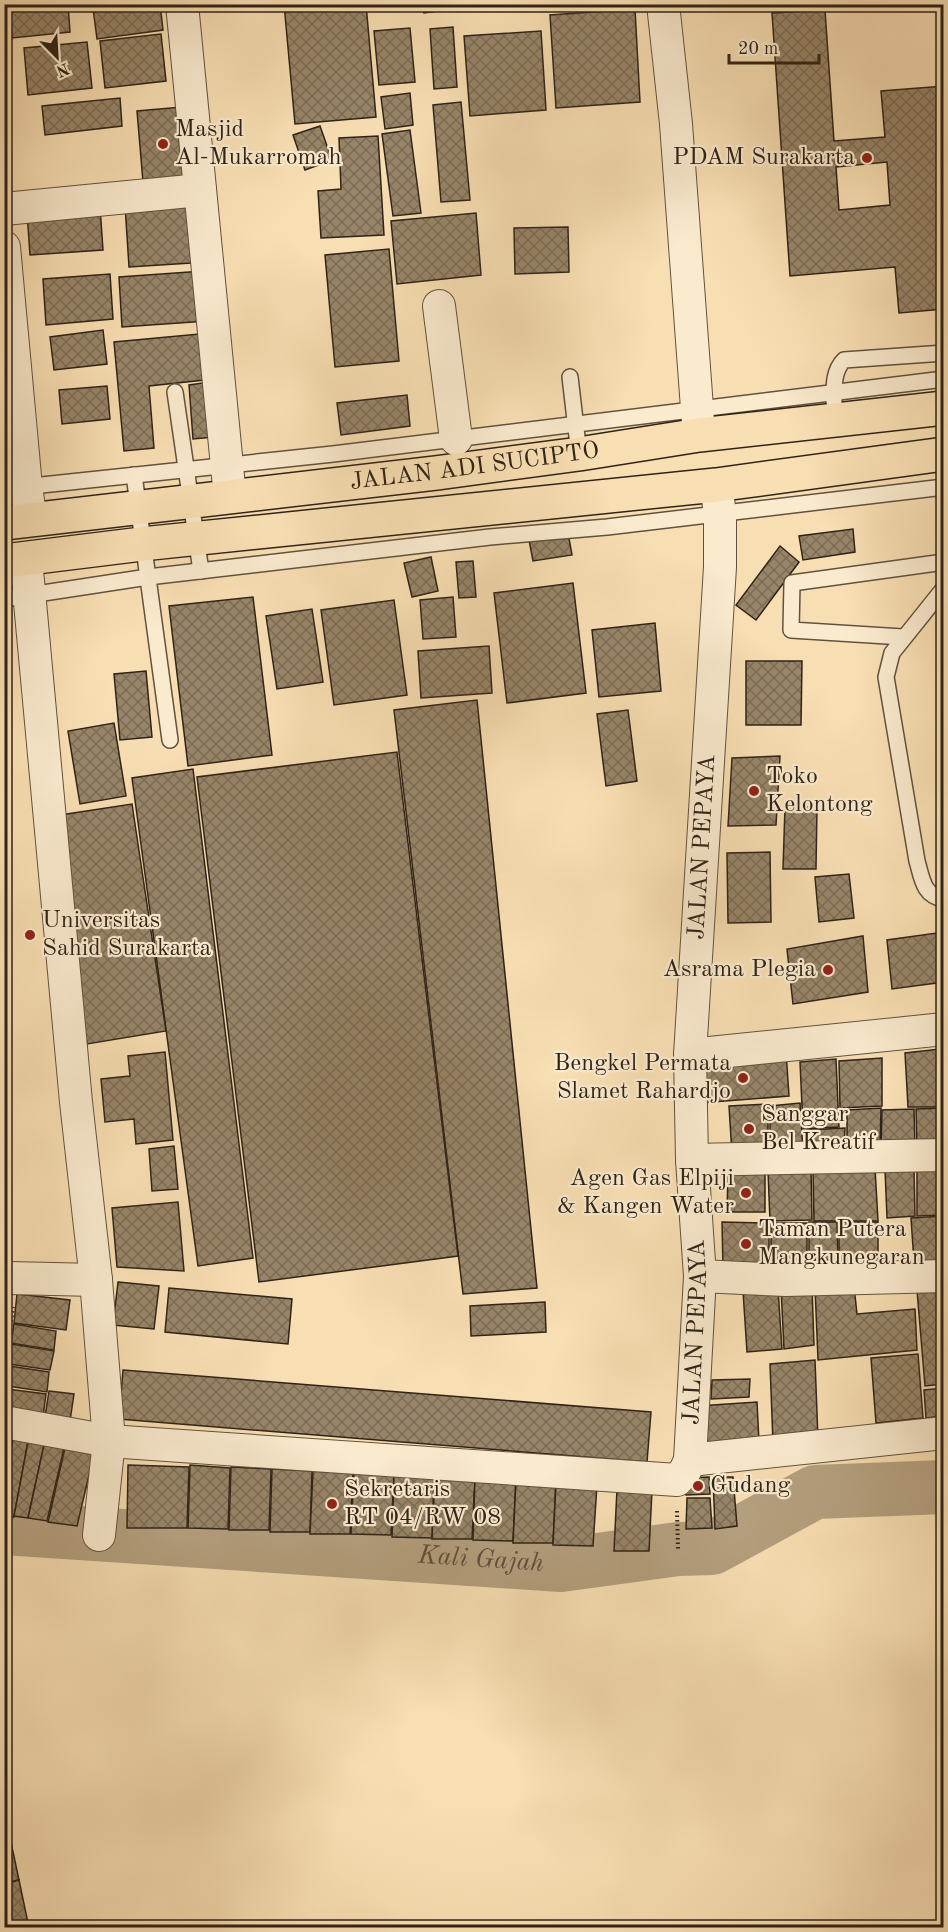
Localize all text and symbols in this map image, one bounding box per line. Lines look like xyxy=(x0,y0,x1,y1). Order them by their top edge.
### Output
north arrow xyxy=(27,27,87,87)
scale bar xyxy=(729,27,819,65)
text: 20 m xyxy=(738,40,778,58)
text: N xyxy=(53,59,71,79)
place label: Masjid Al-Mukarromah xyxy=(175,118,342,170)
marker: Masjid Al-Mukarromah xyxy=(156,137,170,151)
place label: PDAM Surakarta xyxy=(673,146,855,170)
marker: PDAM Surakarta xyxy=(860,151,874,165)
street label: JALAN ADI SUCIPTO xyxy=(349,439,601,495)
street label: JALAN PEPAYA xyxy=(685,754,720,940)
place label: Toko Kelontong xyxy=(766,765,873,817)
marker: Toko Kelontong xyxy=(747,784,761,798)
place label: Universitas Sahid Surakarta xyxy=(42,909,211,961)
marker: Universitas Sahid Surakarta xyxy=(23,928,37,942)
place label: Asrama Plegia xyxy=(663,958,816,982)
marker: Asrama Plegia xyxy=(821,963,835,977)
place label: Bengkel Permata Slamet Rahardjo xyxy=(554,1052,731,1104)
marker: Bengkel Permata Slamet Rahardjo xyxy=(736,1071,750,1085)
place label: Sanggar Bel Kreatif xyxy=(761,1103,877,1155)
marker: Sanggar Bel Kreatif xyxy=(742,1122,756,1136)
place label: Agen Gas Elpiji & Kangen Water xyxy=(557,1167,734,1219)
marker: Agen Gas Elpiji & Kangen Water xyxy=(739,1186,753,1200)
place label: Taman Putera Mangkunegaran xyxy=(758,1218,925,1270)
marker: Taman Putera Mangkunegaran xyxy=(739,1237,753,1251)
street label: JALAN PEPAYA xyxy=(680,1239,712,1426)
place label: Gudang xyxy=(710,1474,790,1498)
place label: Sekretaris RT 04/RW 08 xyxy=(344,1478,501,1530)
marker: Gudang xyxy=(691,1479,705,1493)
marker: Sekretaris RT 04/RW 08 xyxy=(325,1497,339,1511)
water label: Kali Gajah xyxy=(416,1542,545,1577)

